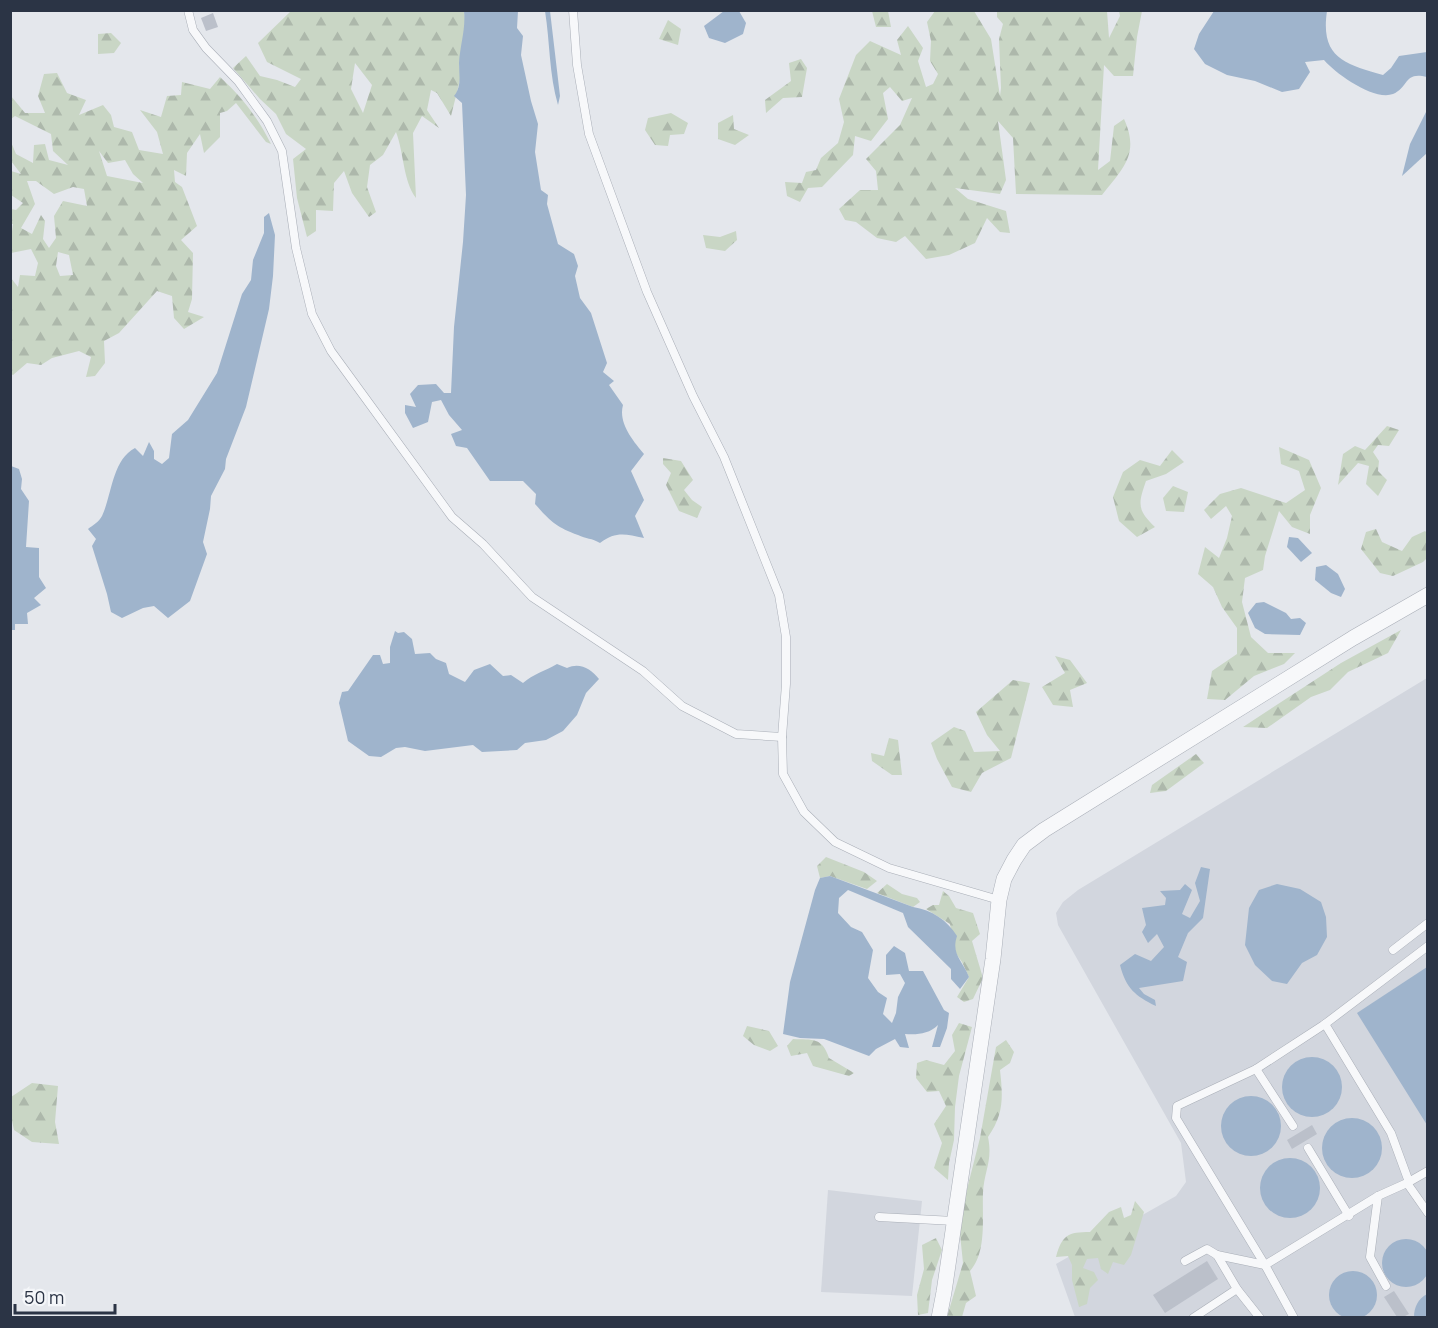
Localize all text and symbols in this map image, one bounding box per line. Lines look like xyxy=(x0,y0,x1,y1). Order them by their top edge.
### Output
scale bar xyxy=(15,1277,116,1315)
text: 50 m xyxy=(24,1285,64,1309)

